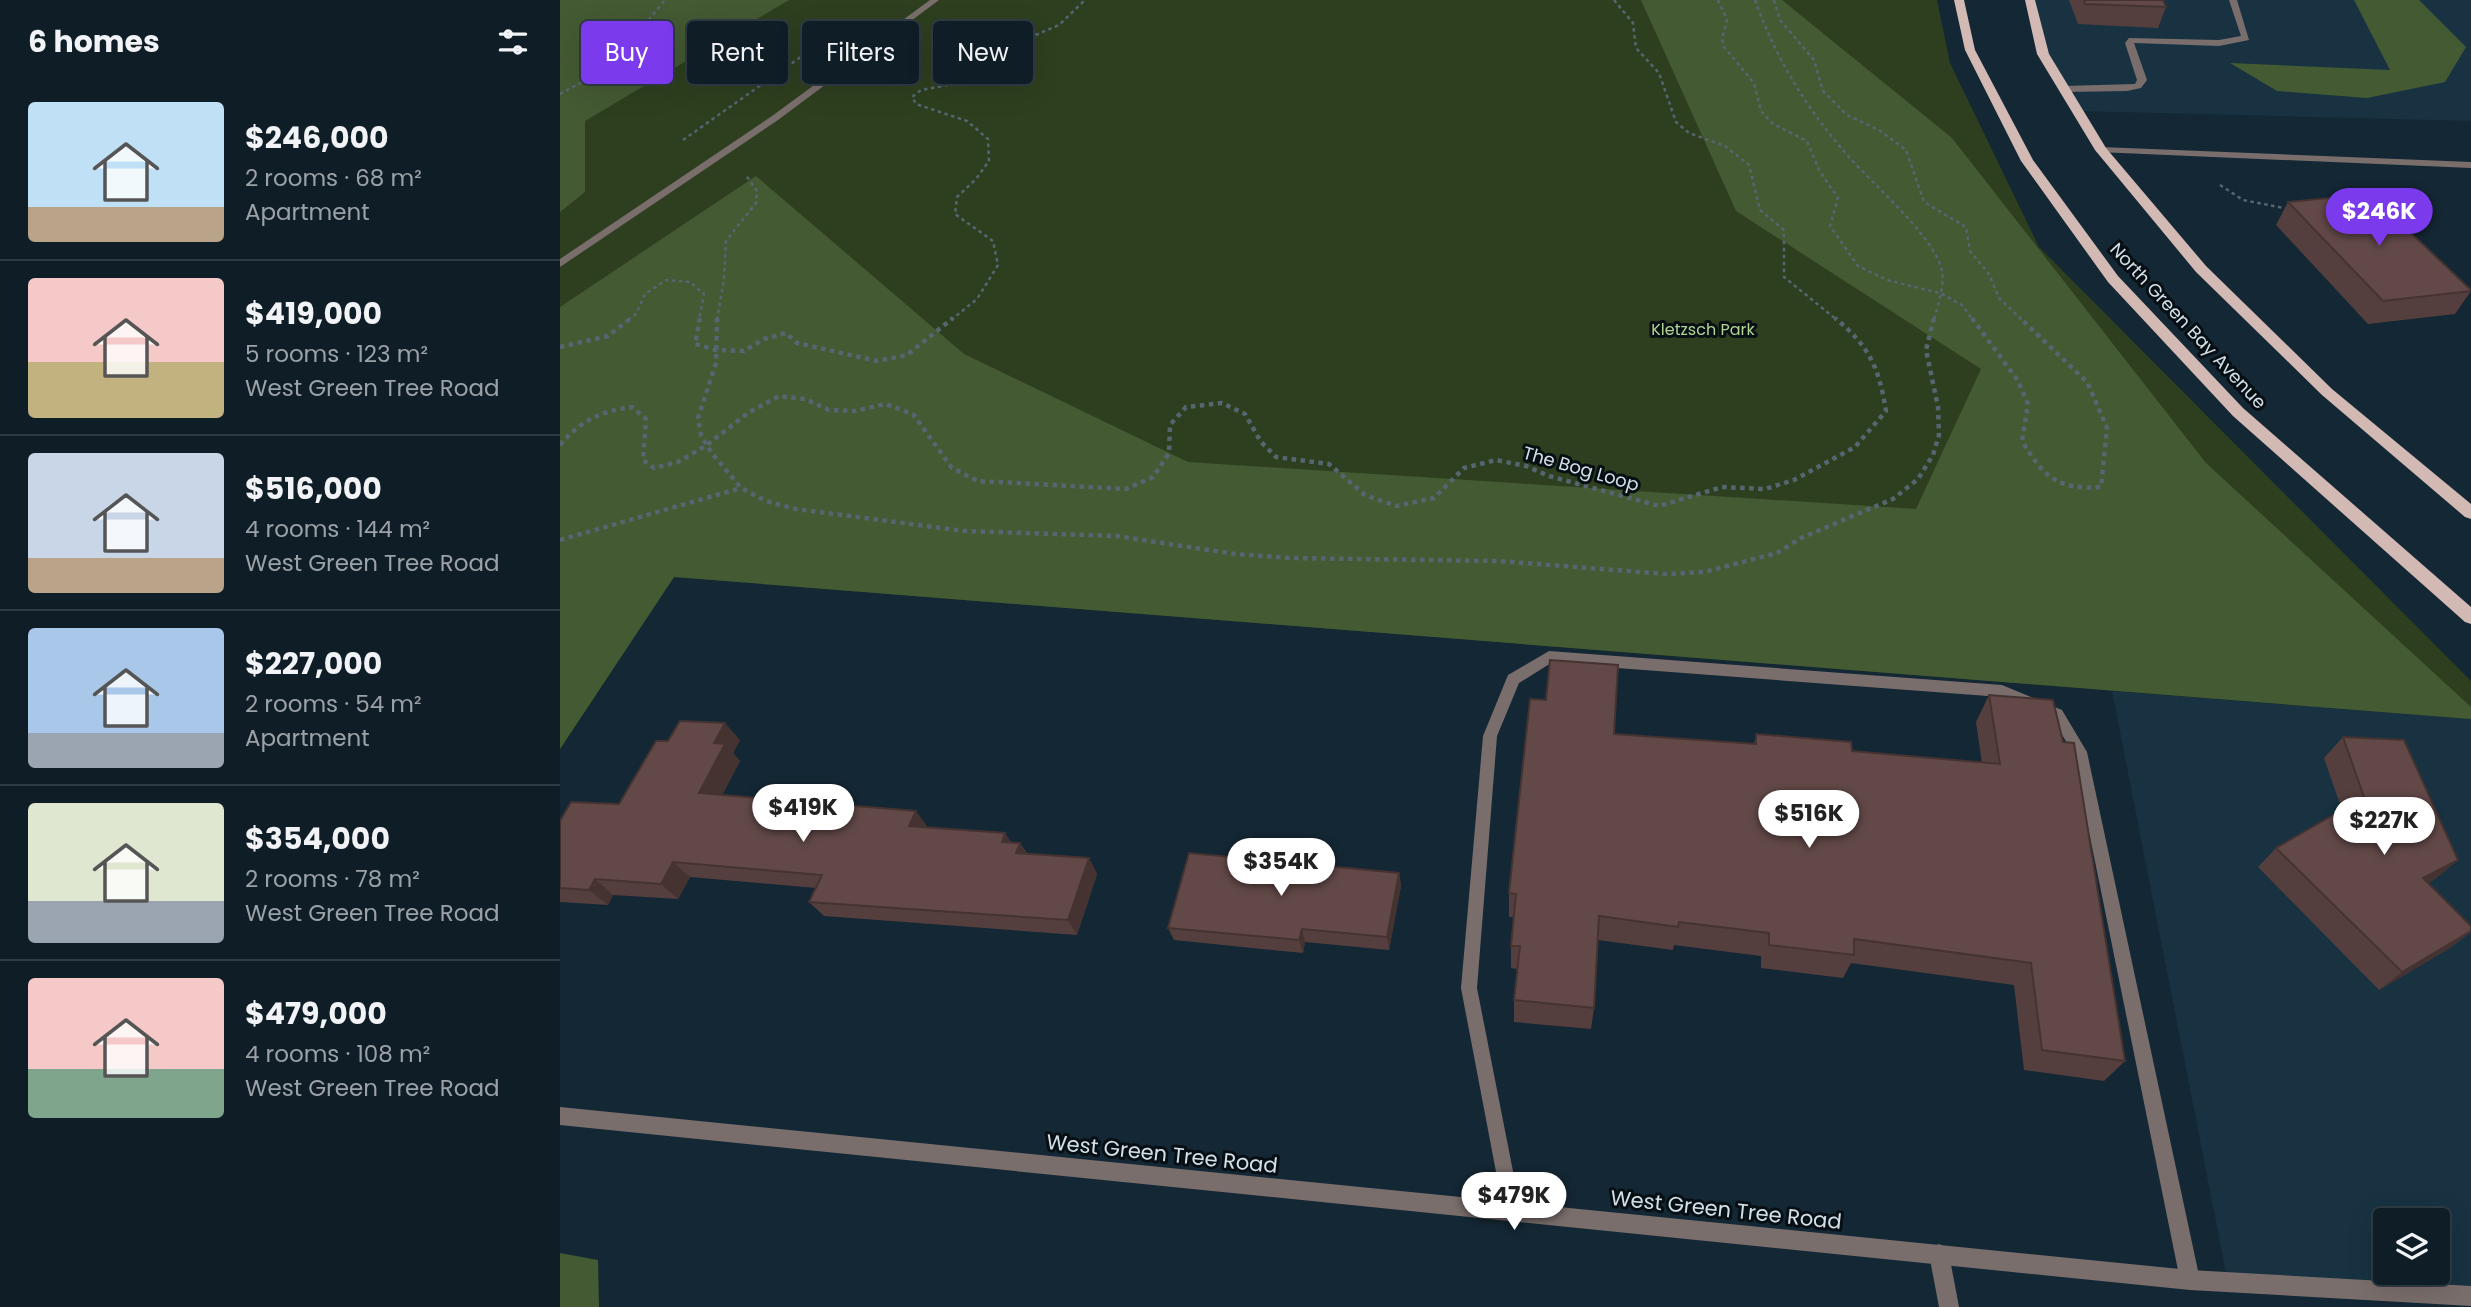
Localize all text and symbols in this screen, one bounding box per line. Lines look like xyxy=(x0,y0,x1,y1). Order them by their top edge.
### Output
text: 6 homes xyxy=(28,20,160,63)
chip: Buy xyxy=(581,21,673,84)
chip: Rent xyxy=(687,21,788,84)
chip: Filters xyxy=(802,21,919,84)
chip: New xyxy=(933,21,1033,84)
icon: filters xyxy=(494,23,532,61)
text: $246,000 xyxy=(245,116,389,159)
icon: home xyxy=(84,130,168,214)
text: 2 rooms · 68 m² xyxy=(245,162,422,194)
pin: $246K xyxy=(2330,188,2428,248)
text: $246K xyxy=(2342,195,2416,227)
text: Apartment xyxy=(245,196,370,228)
street label: North Green Bay Avenue xyxy=(2105,237,2272,414)
text: $419,000 xyxy=(245,292,382,335)
icon: home xyxy=(84,306,168,390)
park label: Kletzsch Park xyxy=(1651,318,1755,341)
text: 5 rooms · 123 m² xyxy=(245,338,428,370)
text: West Green Tree Road xyxy=(245,372,500,404)
street label: The Bog Loop xyxy=(1520,440,1642,497)
text: $516,000 xyxy=(245,467,382,510)
icon: home xyxy=(84,481,168,565)
text: 4 rooms · 144 m² xyxy=(245,513,430,545)
text: West Green Tree Road xyxy=(245,547,500,579)
text: $227,000 xyxy=(245,642,382,685)
icon: home xyxy=(84,656,168,740)
text: 2 rooms · 54 m² xyxy=(245,688,422,720)
text: Apartment xyxy=(245,722,370,754)
pin: $419K xyxy=(754,784,852,844)
pin: $516K xyxy=(1760,790,1858,850)
text: $419K xyxy=(768,791,838,823)
text: $516K xyxy=(1774,797,1844,829)
pin: $227K xyxy=(2335,798,2433,857)
text: $227K xyxy=(2349,804,2419,836)
text: $354,000 xyxy=(245,817,390,860)
icon: home xyxy=(84,831,168,915)
pin: $354K xyxy=(1232,838,1330,898)
text: $354K xyxy=(1243,845,1319,877)
text: 2 rooms · 78 m² xyxy=(245,863,420,895)
text: West Green Tree Road xyxy=(245,897,500,929)
text: $479,000 xyxy=(245,992,387,1035)
icon: home xyxy=(84,1006,168,1090)
text: 4 rooms · 108 m² xyxy=(245,1038,430,1070)
text: West Green Tree Road xyxy=(245,1072,500,1104)
street label: West Green Tree Road xyxy=(1045,1127,1279,1180)
pin: $479K xyxy=(1465,1172,1563,1232)
text: $479K xyxy=(1477,1179,1551,1211)
street label: West Green Tree Road xyxy=(1609,1183,1843,1236)
map controls xyxy=(2373,1208,2450,1285)
button: layers xyxy=(2373,1208,2450,1285)

